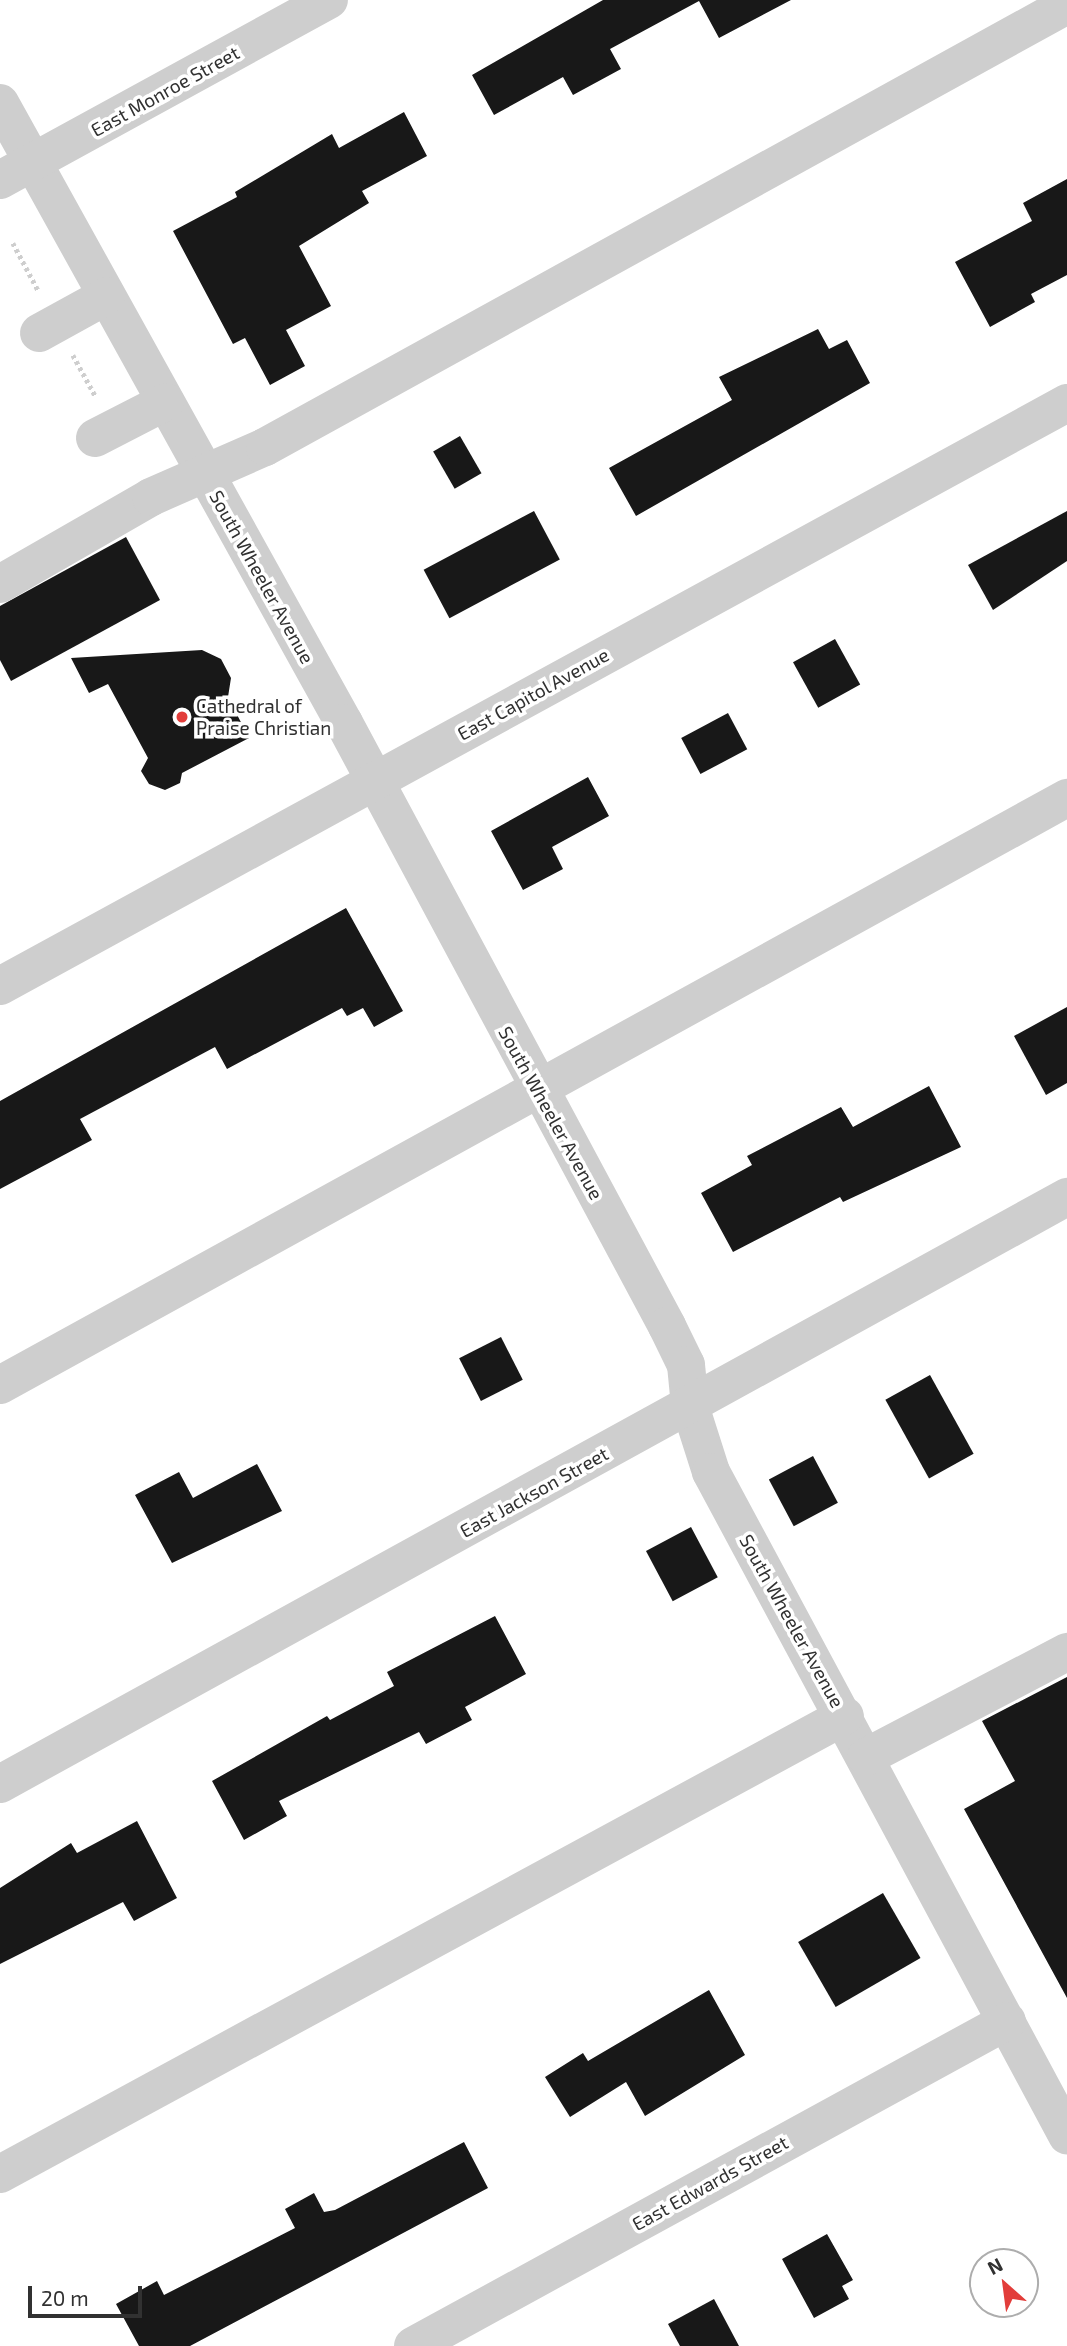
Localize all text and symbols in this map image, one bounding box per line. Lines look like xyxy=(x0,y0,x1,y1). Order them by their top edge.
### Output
street label: East Monroe Street xyxy=(87,41,243,141)
street label: South Wheeler Avenue xyxy=(205,486,319,668)
street label: East Capitol Avenue xyxy=(453,643,613,745)
place label: Cathedral of Praise Christian xyxy=(196,695,331,739)
marker: Cathedral of Praise Christian xyxy=(174,709,190,725)
street label: South Wheeler Avenue xyxy=(494,1022,608,1204)
street label: East Jackson Street xyxy=(456,1442,612,1542)
street label: South Wheeler Avenue xyxy=(735,1530,849,1712)
street label: East Edwards Street xyxy=(628,2131,792,2235)
north arrow xyxy=(969,2248,1039,2318)
text: N xyxy=(983,2252,1006,2279)
scale bar xyxy=(32,2272,145,2316)
text: 20 m xyxy=(41,2285,89,2310)

